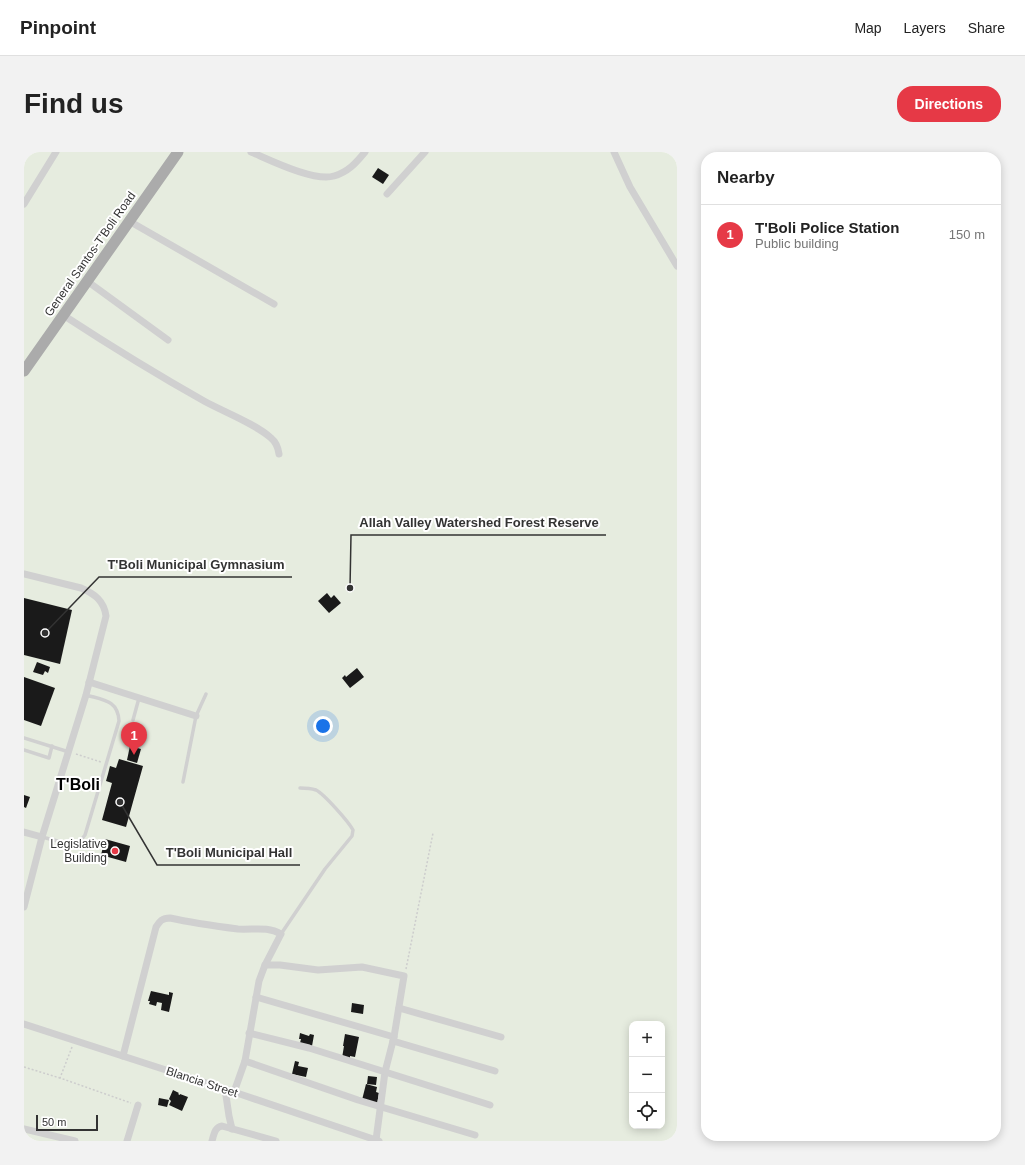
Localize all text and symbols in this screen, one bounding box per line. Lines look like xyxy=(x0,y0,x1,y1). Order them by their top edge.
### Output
text: Pinpoint xyxy=(20,17,96,38)
text: Map xyxy=(854,20,882,36)
text: Layers xyxy=(904,20,946,36)
text: Share xyxy=(968,20,1005,36)
button: Directions xyxy=(897,86,1001,122)
text: Find us xyxy=(24,88,124,119)
text: Nearby xyxy=(717,168,775,187)
street label: General Santos-T'Boli Road xyxy=(42,189,138,319)
text: T'Boli Police Station xyxy=(755,219,899,236)
text: 1 xyxy=(726,227,734,242)
text: 150 m xyxy=(949,227,985,242)
text: Public building xyxy=(755,236,839,251)
callout: Allah Valley Watershed Forest Reserve xyxy=(351,510,606,535)
text: Allah Valley Watershed Forest Reserve xyxy=(359,515,599,530)
callout: T'Boli Municipal Gymnasium xyxy=(99,552,292,577)
text: T'Boli Municipal Gymnasium xyxy=(107,557,285,572)
your location xyxy=(313,716,333,736)
pin: 1 xyxy=(121,722,147,755)
district label: T'Boli xyxy=(56,776,100,793)
place label: Legislative Building xyxy=(50,837,107,865)
callout: T'Boli Municipal Hall xyxy=(157,840,300,865)
text: T'Boli Municipal Hall xyxy=(166,845,292,860)
marker: Legislative Building xyxy=(110,846,120,856)
map controls xyxy=(629,1021,665,1129)
button: + xyxy=(629,1021,665,1057)
button: − xyxy=(629,1057,665,1093)
street label: Blancia Street xyxy=(164,1064,240,1100)
button: locate xyxy=(629,1093,665,1129)
scale bar xyxy=(36,1113,98,1132)
text: 50 m xyxy=(42,1116,66,1128)

